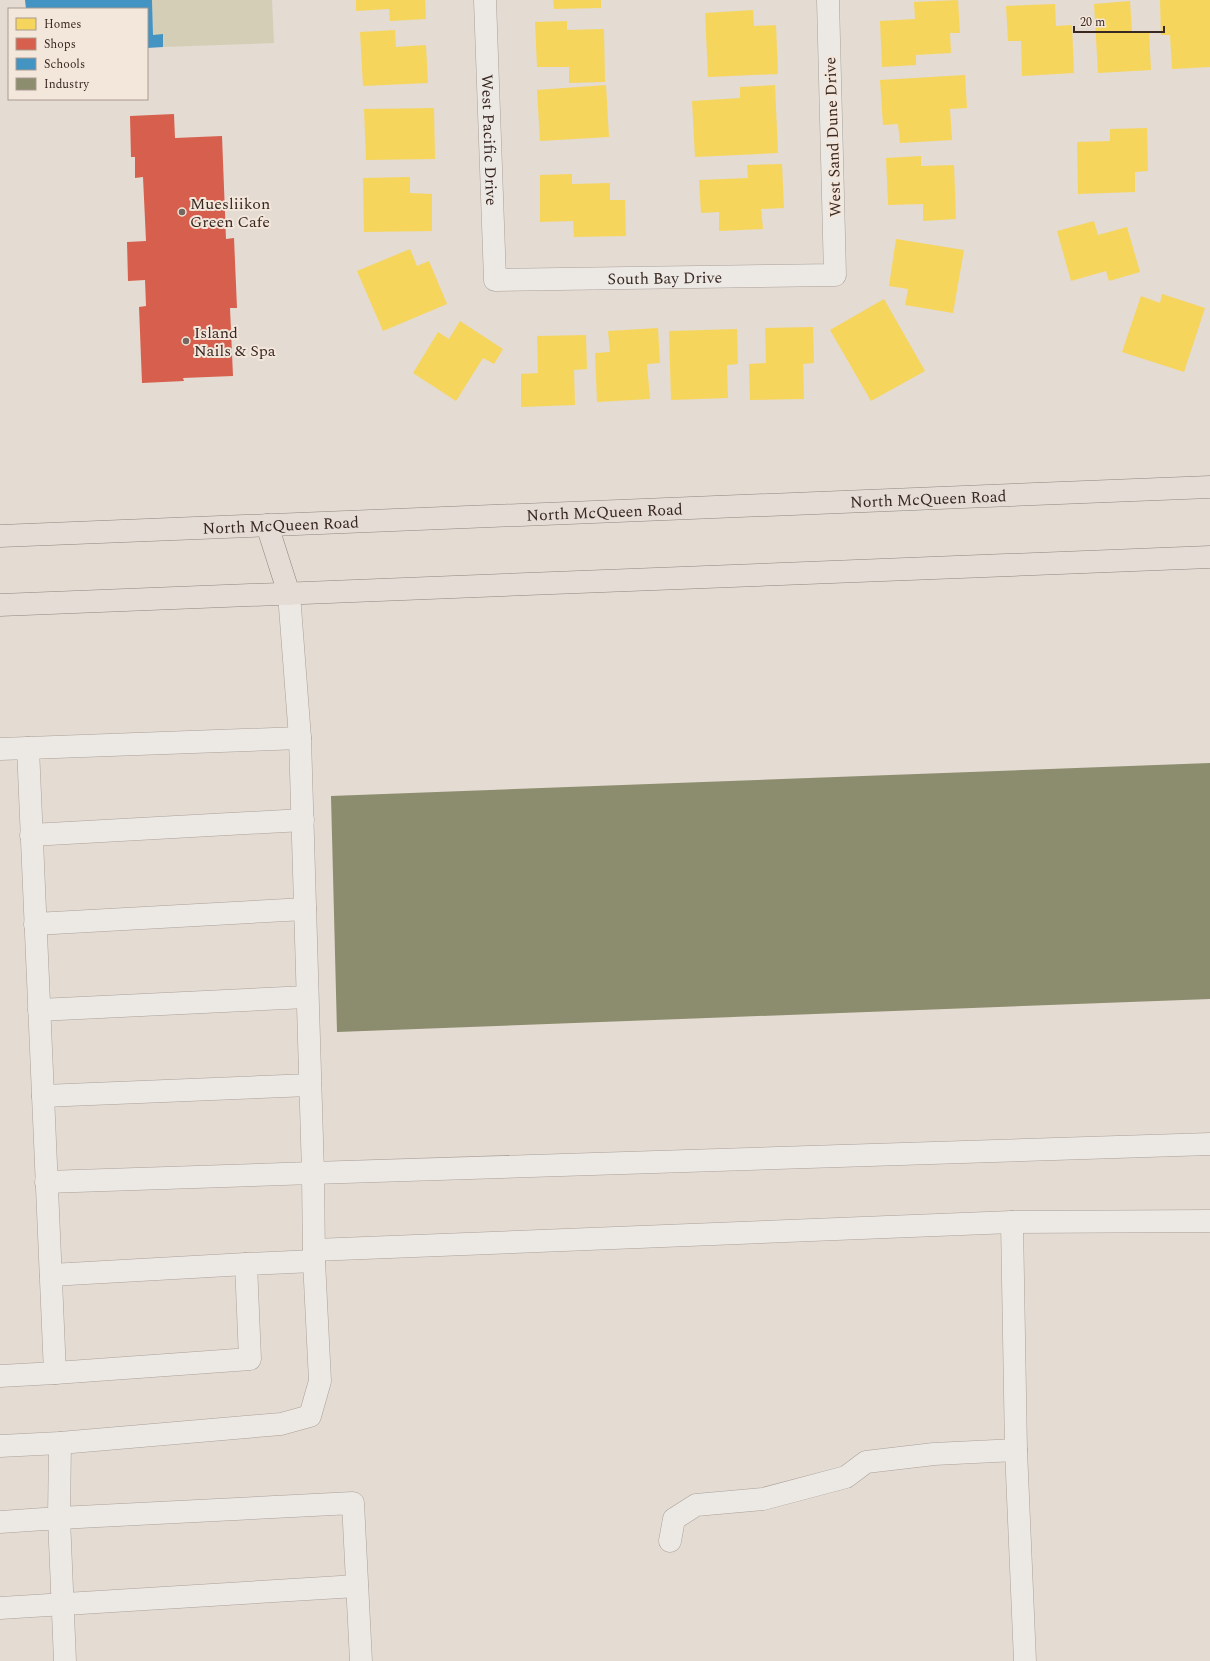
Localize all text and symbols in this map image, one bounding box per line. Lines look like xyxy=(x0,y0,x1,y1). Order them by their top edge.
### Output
legend xyxy=(8,8,148,100)
scale bar xyxy=(1074,8,1164,34)
text: 20 m xyxy=(1080,13,1105,32)
text: Homes xyxy=(44,15,82,34)
text: Shops xyxy=(44,35,76,54)
text: Schools xyxy=(44,55,85,74)
street label: West Sand Dune Drive xyxy=(818,57,848,217)
street label: West Pacific Drive xyxy=(475,74,503,206)
text: Industry xyxy=(44,75,90,94)
place label: Muesliikon Green Cafe xyxy=(190,192,270,234)
marker: Muesliikon Green Cafe xyxy=(177,207,187,217)
street label: South Bay Drive xyxy=(607,266,722,291)
place label: Island Nails & Spa xyxy=(194,321,276,363)
marker: Island Nails & Spa xyxy=(181,336,191,346)
street label: North McQueen Road xyxy=(850,484,1007,515)
street label: North McQueen Road xyxy=(526,497,683,528)
street label: North McQueen Road xyxy=(202,510,360,541)

